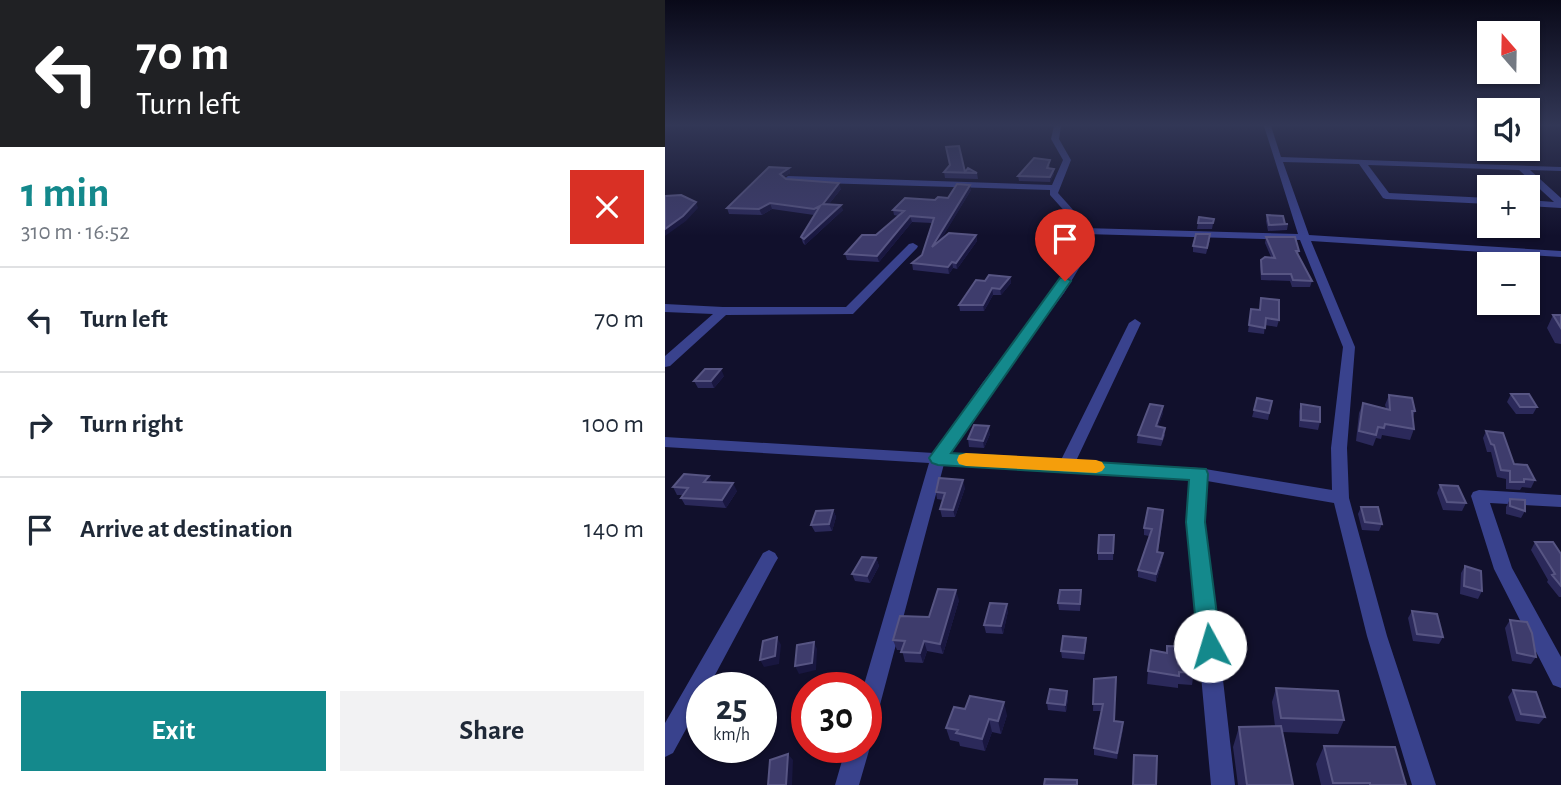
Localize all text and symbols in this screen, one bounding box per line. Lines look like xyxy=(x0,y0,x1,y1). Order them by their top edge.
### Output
north arrow xyxy=(1477,21,1540,84)
map controls xyxy=(1477,21,1540,315)
icon: left xyxy=(21,28,112,119)
text: 70 m xyxy=(136,30,230,79)
text: Turn left xyxy=(136,88,240,120)
button: sound xyxy=(1477,98,1540,161)
button: close xyxy=(570,170,644,244)
text: 1 min xyxy=(21,172,110,214)
button: + xyxy=(1477,175,1540,238)
pin xyxy=(1035,209,1095,281)
icon: arrive xyxy=(1046,220,1084,258)
text: 310 m · 16:52 xyxy=(21,221,130,244)
button: − xyxy=(1477,252,1540,315)
icon: left xyxy=(21,301,59,339)
text: Turn left xyxy=(80,306,168,332)
text: 70 m xyxy=(594,306,644,332)
icon: right xyxy=(21,406,59,444)
text: Turn right xyxy=(80,411,183,437)
text: 100 m xyxy=(583,411,644,437)
icon: arrive xyxy=(21,511,59,549)
text: Arrive at destination xyxy=(80,516,293,542)
text: 140 m xyxy=(584,516,644,542)
position arrow xyxy=(1173,609,1247,683)
speed limit sign: 30 xyxy=(791,672,882,763)
button: Exit xyxy=(21,691,326,771)
button: Share xyxy=(340,691,644,771)
text: 25 xyxy=(716,691,747,726)
text: km/h xyxy=(713,726,750,744)

